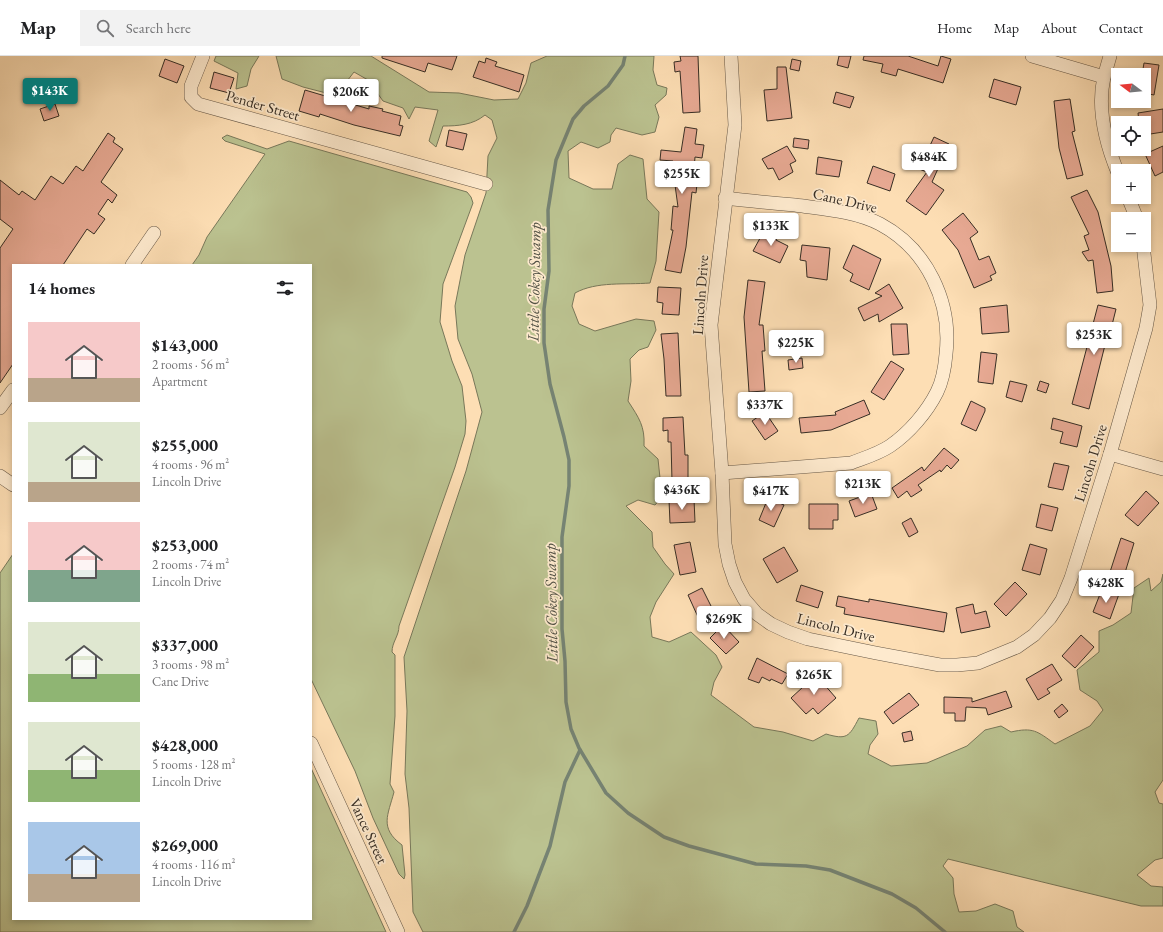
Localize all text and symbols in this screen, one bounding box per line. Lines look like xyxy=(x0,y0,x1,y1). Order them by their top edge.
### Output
search box xyxy=(80,10,360,46)
text: Map xyxy=(20,15,56,40)
icon: search xyxy=(94,17,116,39)
text: Search here xyxy=(126,18,191,37)
text: Home xyxy=(937,19,972,37)
text: Map xyxy=(994,19,1019,37)
text: About xyxy=(1041,19,1077,37)
text: Contact xyxy=(1099,19,1143,37)
north arrow xyxy=(1111,68,1151,108)
map controls xyxy=(1111,68,1151,252)
pin: $143K xyxy=(22,78,78,112)
pin: $206K xyxy=(323,79,379,113)
text: $143K xyxy=(32,82,68,99)
text: $206K xyxy=(333,83,369,100)
street label: Pender Street xyxy=(224,85,302,125)
button: locate xyxy=(1111,116,1151,156)
pin: $484K xyxy=(901,144,957,178)
text: $484K xyxy=(911,148,947,165)
pin: $255K xyxy=(654,161,710,195)
button: + xyxy=(1111,164,1151,204)
text: $255K xyxy=(664,165,700,182)
street label: Cane Drive xyxy=(811,183,879,217)
button: − xyxy=(1111,212,1151,252)
pin: $133K xyxy=(743,213,799,247)
text: $133K xyxy=(753,217,789,234)
water label: Little Cokey Swamp xyxy=(522,222,546,343)
street label: Lincoln Drive xyxy=(688,254,712,336)
text: 14 homes xyxy=(28,277,95,299)
icon: filters xyxy=(274,277,296,299)
pin: $253K xyxy=(1066,322,1122,356)
text: $253K xyxy=(1076,326,1112,343)
pin: $225K xyxy=(768,330,824,364)
text: $143,000 xyxy=(152,334,218,356)
text: $225K xyxy=(778,334,814,351)
icon: home xyxy=(60,338,108,386)
text: 2 rooms · 56 m² xyxy=(152,356,229,373)
text: Apartment xyxy=(152,373,207,390)
pin: $337K xyxy=(737,392,793,426)
text: $337K xyxy=(747,396,783,413)
street label: Lincoln Drive xyxy=(1069,422,1111,504)
text: $255,000 xyxy=(152,434,218,456)
icon: home xyxy=(60,438,108,486)
text: 4 rooms · 96 m² xyxy=(152,456,229,473)
pin: $213K xyxy=(835,471,891,505)
text: Lincoln Drive xyxy=(152,473,221,490)
text: $213K xyxy=(845,475,881,492)
pin: $436K xyxy=(654,477,710,511)
pin: $417K xyxy=(743,478,799,512)
text: $436K xyxy=(664,481,700,498)
text: $417K xyxy=(753,482,789,499)
text: $253,000 xyxy=(152,534,218,556)
icon: home xyxy=(60,538,108,586)
water label: Little Cokey Swamp xyxy=(539,543,563,664)
text: 2 rooms · 74 m² xyxy=(152,556,229,573)
pin: $428K xyxy=(1078,570,1134,604)
text: Lincoln Drive xyxy=(152,573,221,590)
text: $428K xyxy=(1088,574,1124,591)
pin: $269K xyxy=(696,606,752,640)
street label: Lincoln Drive xyxy=(795,608,877,646)
text: $269K xyxy=(706,610,742,627)
text: $337,000 xyxy=(152,634,218,656)
icon: home xyxy=(60,638,108,686)
text: 3 rooms · 98 m² xyxy=(152,656,229,673)
pin: $265K xyxy=(786,662,842,696)
text: $265K xyxy=(796,666,832,683)
text: Cane Drive xyxy=(152,673,209,690)
text: $428,000 xyxy=(152,734,218,756)
icon: home xyxy=(60,738,108,786)
text: 5 rooms · 128 m² xyxy=(152,756,236,773)
text: Lincoln Drive xyxy=(152,773,221,790)
street label: Vance Street xyxy=(346,795,393,867)
text: $269,000 xyxy=(152,834,218,856)
icon: home xyxy=(60,838,108,886)
text: 4 rooms · 116 m² xyxy=(152,856,236,873)
text: Lincoln Drive xyxy=(152,873,221,890)

